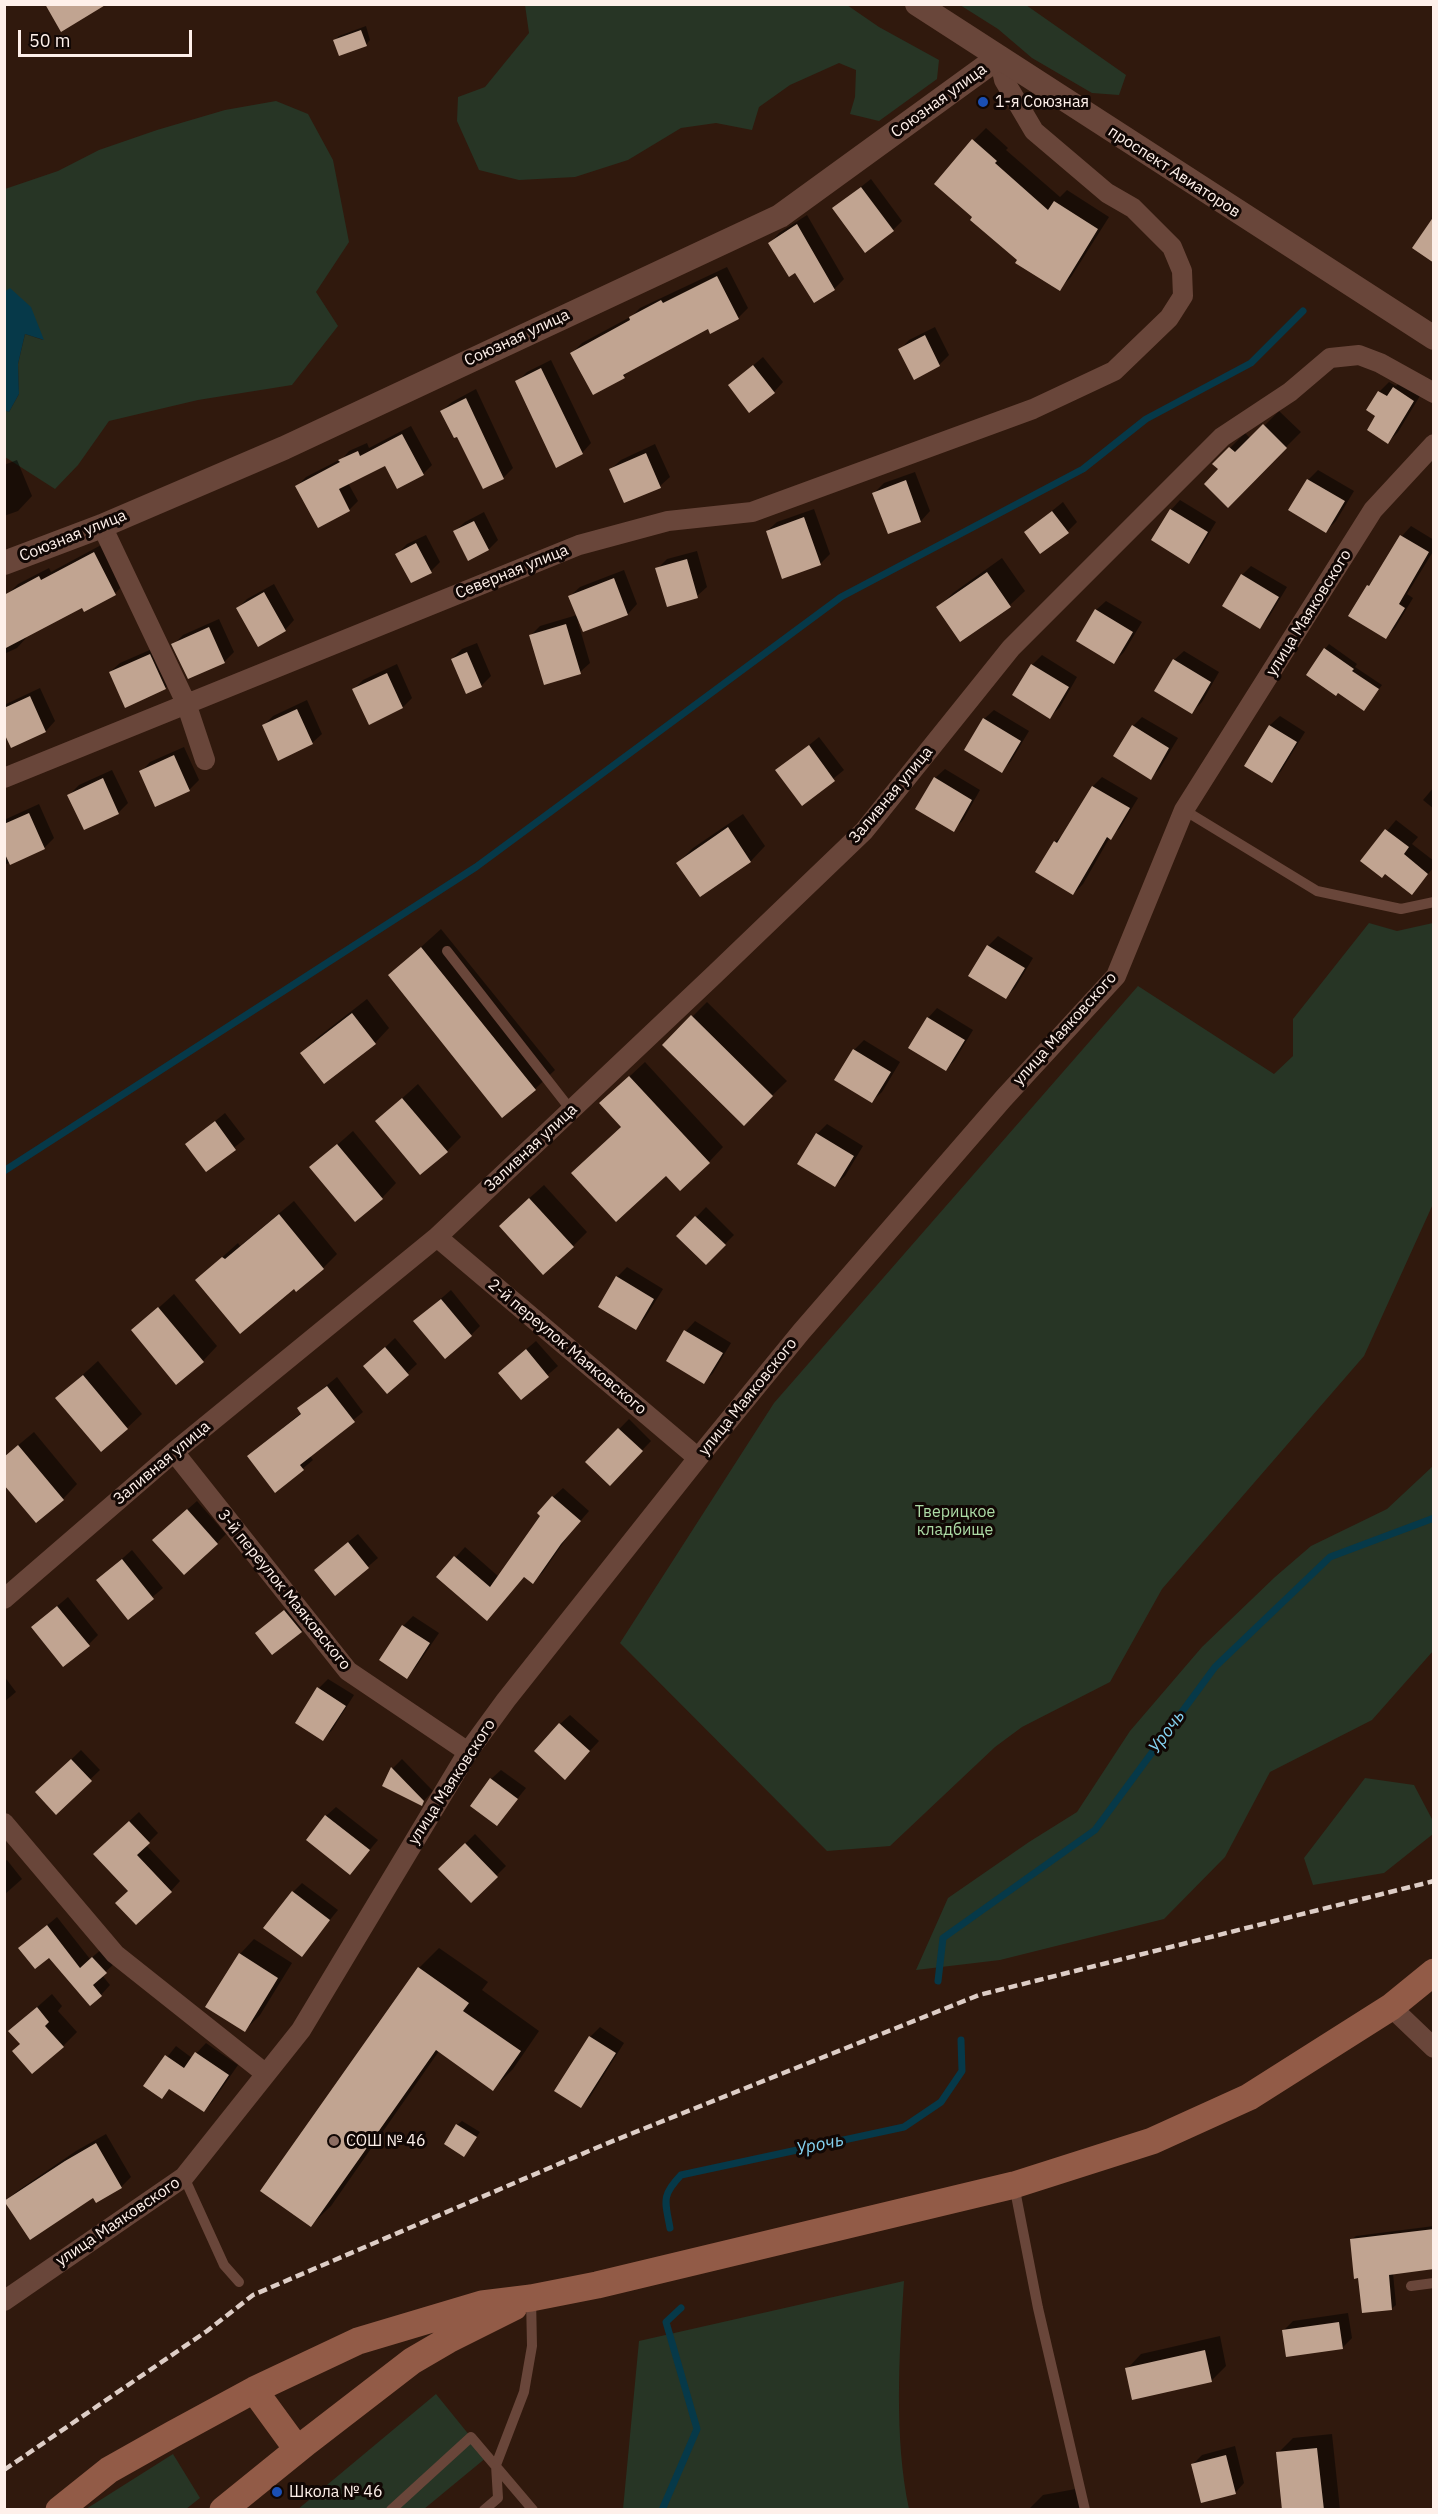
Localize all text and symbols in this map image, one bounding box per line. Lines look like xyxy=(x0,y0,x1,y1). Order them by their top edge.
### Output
scale bar xyxy=(21,18,195,56)
text: 50 m xyxy=(29,29,71,52)
street label: Союзная улица xyxy=(887,60,991,142)
place label: 1-я Союзная xyxy=(995,92,1089,112)
marker: 1-я Союзная xyxy=(976,95,990,109)
street label: проспект Авиаторов xyxy=(1104,122,1244,222)
street label: Союзная улица xyxy=(461,305,573,371)
street label: Союзная улица xyxy=(17,506,129,566)
street label: Северная улица xyxy=(453,541,571,603)
street label: улица Маяковского xyxy=(1262,546,1356,680)
street label: Заливная улица xyxy=(845,743,937,847)
street label: улица Маяковского xyxy=(1009,968,1121,1090)
street label: Заливная улица xyxy=(481,1100,581,1196)
street label: 2-й переулок Маяковского xyxy=(484,1275,650,1419)
street label: улица Маяковского xyxy=(695,1334,801,1460)
street label: Заливная улица xyxy=(110,1417,214,1509)
park label: Тверицкое кладбище xyxy=(915,1502,995,1540)
street label: 3-й переулок Маяковского xyxy=(213,1506,355,1674)
water label: Урочь xyxy=(1144,1706,1190,1758)
street label: улица Маяковского xyxy=(404,1716,500,1848)
water label: Урочь xyxy=(794,2129,846,2161)
place label: СОШ № 46 xyxy=(346,2131,426,2151)
marker: СОШ № 46 xyxy=(327,2134,341,2148)
street label: улица Маяковского xyxy=(52,2173,184,2271)
place label: Школа № 46 xyxy=(289,2482,383,2502)
marker: Школа № 46 xyxy=(270,2485,284,2499)

